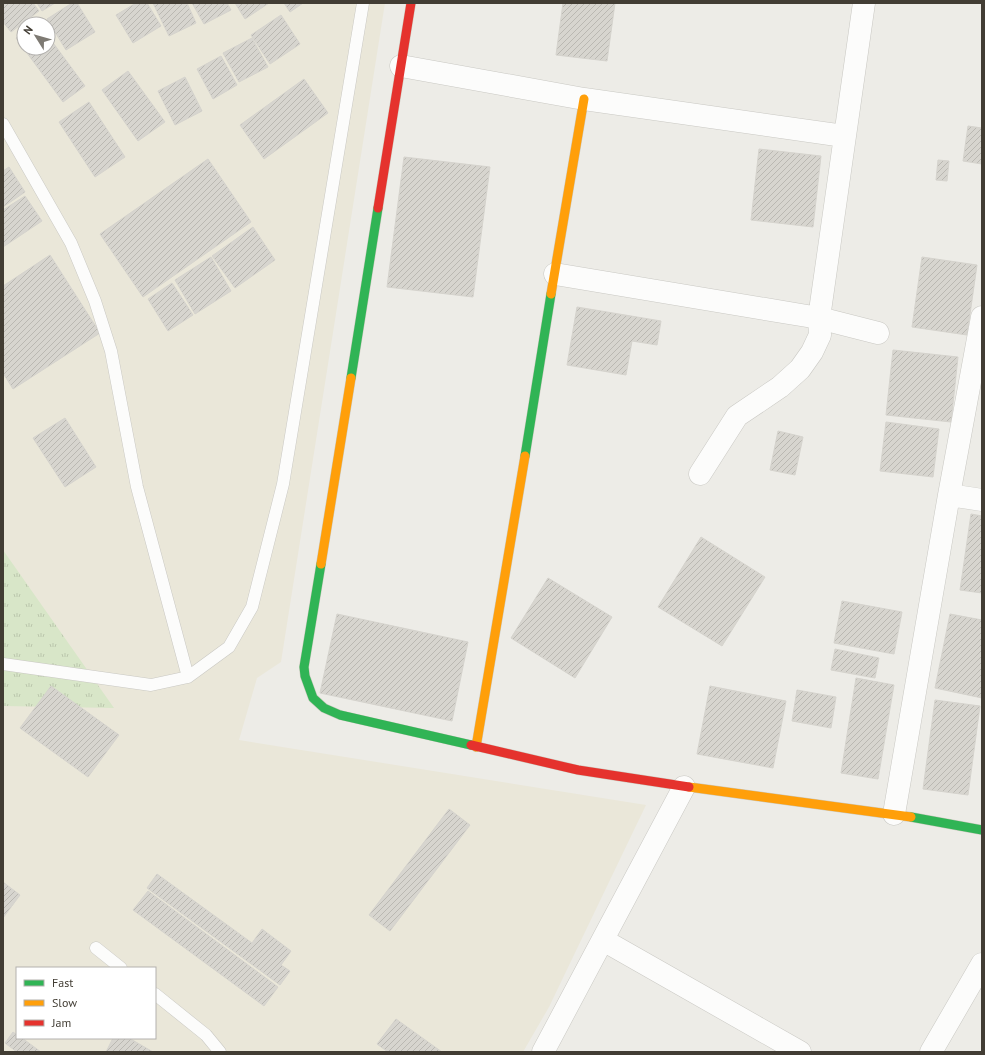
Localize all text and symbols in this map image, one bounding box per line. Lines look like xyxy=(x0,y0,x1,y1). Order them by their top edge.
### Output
north arrow xyxy=(16,16,56,56)
text: N xyxy=(20,23,36,37)
legend xyxy=(16,967,156,1039)
text: Fast xyxy=(52,975,73,990)
text: Slow xyxy=(52,995,77,1010)
text: Jam xyxy=(51,1015,71,1030)

